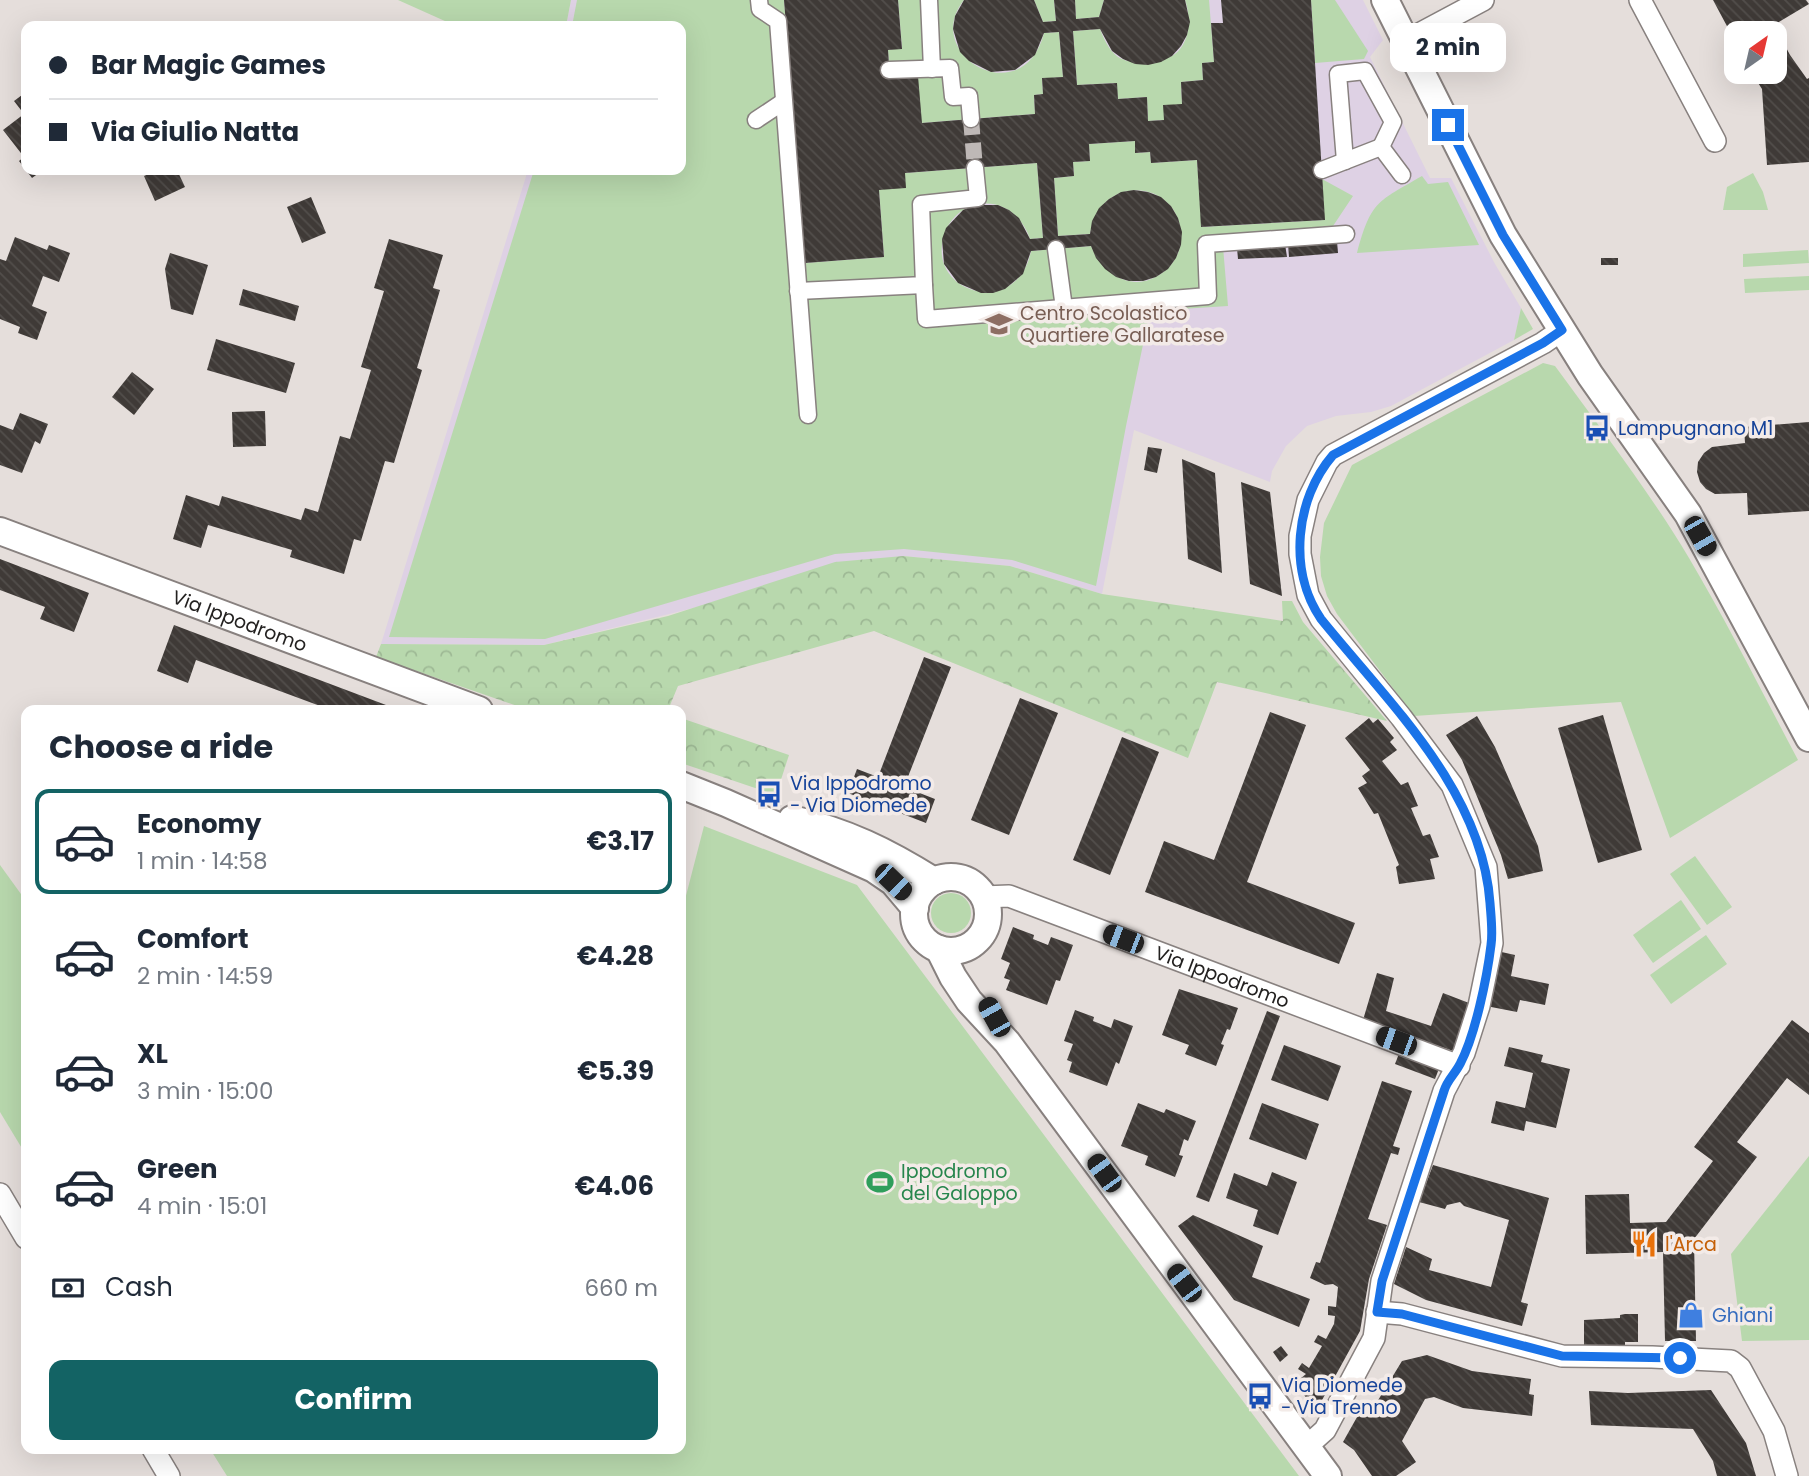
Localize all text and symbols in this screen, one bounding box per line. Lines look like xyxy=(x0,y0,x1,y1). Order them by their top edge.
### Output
north arrow xyxy=(1724,21,1787,84)
map controls xyxy=(1724,21,1787,84)
callout: 2 min xyxy=(1390,24,1506,72)
text: 2 min xyxy=(1416,31,1480,63)
text: Bar Magic Games xyxy=(91,47,326,83)
route end xyxy=(1432,109,1464,141)
text: Via Giulio Natta xyxy=(91,114,299,150)
place label: Centro Scolastico Quartiere Gallaratese xyxy=(1020,300,1225,349)
school or university icon: Centro Scolastico Quartiere Gallaratese xyxy=(984,309,1014,339)
bus stop icon: Lampugnano M1 xyxy=(1582,413,1612,443)
place label: Lampugnano M1 xyxy=(1618,415,1773,442)
car xyxy=(1681,513,1720,559)
street label: Via Ippodromo xyxy=(168,584,311,659)
text: Choose a ride xyxy=(49,724,273,769)
place label: Via Ippodromo - Via Diomede xyxy=(790,770,932,819)
bus stop icon: Via Ippodromo - Via Diomede xyxy=(754,779,784,809)
text: Economy xyxy=(137,806,261,842)
icon: car xyxy=(53,810,116,873)
text: €3.17 xyxy=(587,823,654,859)
text: 1 min · 14:58 xyxy=(137,845,267,877)
car xyxy=(871,860,916,904)
text: Comfort xyxy=(137,921,249,957)
car xyxy=(1100,922,1147,956)
icon: car xyxy=(53,925,116,988)
text: €4.28 xyxy=(577,938,654,974)
street label: Via Ippodromo xyxy=(1151,939,1293,1015)
text: 2 min · 14:59 xyxy=(137,960,273,992)
car xyxy=(975,994,1014,1040)
car xyxy=(1373,1024,1420,1058)
text: XL xyxy=(137,1036,168,1072)
icon: car xyxy=(53,1040,116,1103)
text: €5.39 xyxy=(577,1053,654,1089)
text: 3 min · 15:00 xyxy=(137,1075,274,1107)
car xyxy=(1084,1150,1125,1196)
text: Green xyxy=(137,1151,218,1187)
icon: car xyxy=(53,1155,116,1218)
place label: Ippodromo del Galoppo xyxy=(901,1158,1018,1207)
sports icon: Ippodromo del Galoppo xyxy=(865,1167,895,1197)
text: €4.06 xyxy=(575,1168,654,1204)
text: 4 min · 15:01 xyxy=(137,1190,267,1222)
restaurant icon: l'Arca xyxy=(1629,1229,1659,1259)
place label: l'Arca xyxy=(1665,1231,1717,1258)
car xyxy=(1163,1260,1206,1306)
icon: cash xyxy=(49,1269,87,1307)
text: Cash xyxy=(105,1269,173,1305)
text: 660 m xyxy=(585,1272,658,1304)
shop icon: Ghiani xyxy=(1676,1300,1706,1330)
place label: Ghiani xyxy=(1712,1302,1773,1329)
route start xyxy=(1664,1342,1696,1374)
button: Confirm xyxy=(49,1360,658,1440)
place label: Via Diomede - Via Trenno xyxy=(1281,1372,1403,1421)
bus stop icon: Via Diomede - Via Trenno xyxy=(1245,1381,1275,1411)

